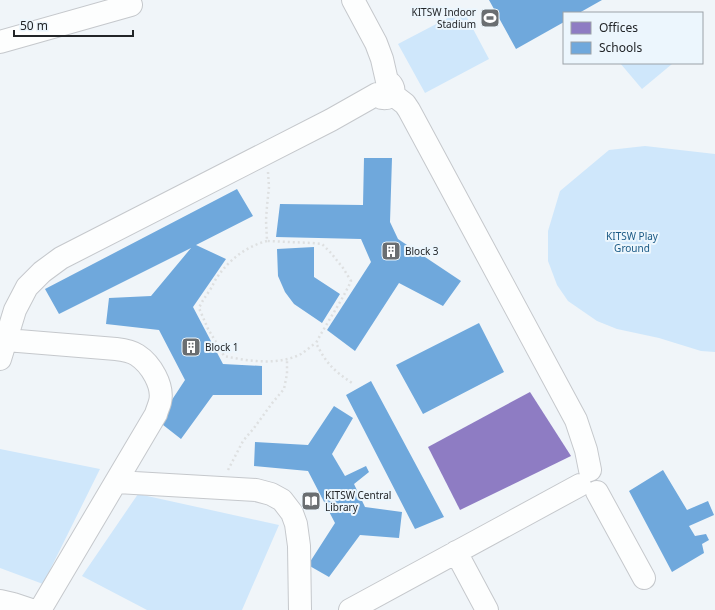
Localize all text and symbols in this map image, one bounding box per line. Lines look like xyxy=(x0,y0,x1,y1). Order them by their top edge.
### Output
place label: KITSW Indoor Stadium xyxy=(412,5,476,31)
sports icon: KITSW Indoor Stadium xyxy=(479,7,501,29)
scale bar xyxy=(14,12,133,38)
legend xyxy=(563,12,703,64)
text: 50 m xyxy=(20,17,48,34)
text: Offices xyxy=(599,19,638,36)
text: Schools xyxy=(599,39,642,56)
park label: KITSW Play Ground xyxy=(606,229,659,255)
building icon: Block 3 xyxy=(380,240,402,262)
place label: Block 3 xyxy=(405,244,439,258)
building icon: Block 1 xyxy=(180,336,202,358)
place label: Block 1 xyxy=(205,340,239,354)
place label: KITSW Central Library xyxy=(325,488,391,514)
library icon: KITSW Central Library xyxy=(300,490,322,512)

